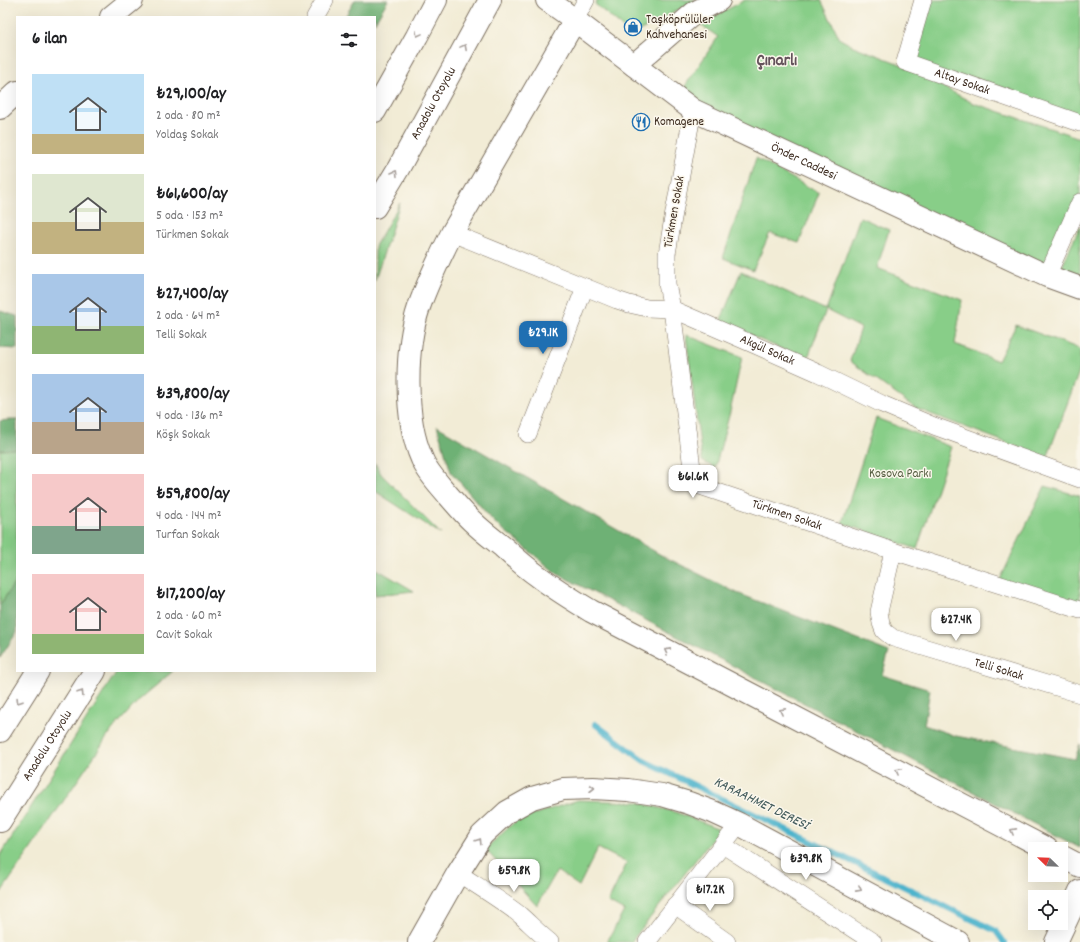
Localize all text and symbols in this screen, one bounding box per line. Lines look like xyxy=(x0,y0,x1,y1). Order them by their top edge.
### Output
place label: Taşköprülüler Kahvehanesi xyxy=(646,11,713,45)
shop icon: Taşköprülüler Kahvehanesi xyxy=(623,17,643,37)
text: 6 ilan xyxy=(32,28,67,52)
icon: filters xyxy=(338,29,360,51)
one-way arrow xyxy=(415,30,423,38)
one-way arrow xyxy=(460,44,467,51)
district label: Çınarlı xyxy=(757,50,797,74)
street label: Altay Sokak xyxy=(932,63,992,100)
street label: Anadolu Otoyolu xyxy=(406,64,461,143)
text: ₺29,100/ay xyxy=(156,83,226,107)
icon: home xyxy=(64,90,112,138)
text: 2 oda · 80 m² xyxy=(156,107,221,126)
restaurant icon: Komagene xyxy=(631,112,651,132)
place label: Komagene xyxy=(654,113,704,132)
text: Yoldaş Sokak xyxy=(156,126,219,145)
street label: Önder Caddesi xyxy=(767,138,840,186)
one-way arrow xyxy=(391,170,398,177)
street label: Türkmen Sokak xyxy=(659,174,691,250)
text: ₺61,600/ay xyxy=(156,183,227,207)
icon: home xyxy=(64,190,112,238)
text: 5 oda · 153 m² xyxy=(156,207,223,226)
text: Türkmen Sokak xyxy=(156,226,229,245)
text: ₺27,400/ay xyxy=(156,283,228,307)
icon: home xyxy=(64,290,112,338)
text: 2 oda · 64 m² xyxy=(156,307,220,326)
pin: ₺29.1K xyxy=(510,321,576,355)
text: ₺29.1K xyxy=(528,324,558,343)
text: Telli Sokak xyxy=(156,326,207,345)
street label: Akgül Sokak xyxy=(737,330,798,371)
text: ₺39,800/ay xyxy=(156,383,229,407)
icon: home xyxy=(64,390,112,438)
text: 4 oda · 136 m² xyxy=(156,407,223,426)
text: Köşk Sokak xyxy=(156,426,210,445)
pin: ₺61.6K xyxy=(660,465,726,499)
park label: Kosova Parkı xyxy=(869,465,931,484)
text: ₺61.6K xyxy=(678,468,709,487)
text: ₺59,800/ay xyxy=(156,483,229,507)
icon: home xyxy=(64,490,112,538)
street label: Türkmen Sokak xyxy=(749,495,824,536)
text: 4 oda · 144 m² xyxy=(156,507,222,526)
text: Turfan Sokak xyxy=(156,526,220,545)
text: ₺17,200/ay xyxy=(156,583,225,607)
icon: home xyxy=(64,590,112,638)
text: 2 oda · 60 m² xyxy=(156,607,222,626)
pin: ₺27.4K xyxy=(923,608,989,642)
text: ₺27.4K xyxy=(940,611,972,630)
text: Cavit Sokak xyxy=(156,626,212,645)
one-way arrow xyxy=(664,648,671,655)
street label: Telli Sokak xyxy=(972,653,1026,686)
one-way arrow xyxy=(76,691,83,698)
one-way arrow xyxy=(16,697,24,704)
street label: Anadolu Otoyolu xyxy=(18,707,77,785)
one-way arrow xyxy=(779,708,787,715)
one-way arrow xyxy=(894,768,902,776)
water label: KARAAHMET DERESİ xyxy=(710,772,814,837)
one-way arrow xyxy=(589,784,595,792)
one-way arrow xyxy=(1010,828,1017,836)
one-way arrow xyxy=(474,838,481,845)
north arrow xyxy=(1028,842,1068,882)
map controls xyxy=(1028,842,1068,930)
pin: ₺39.8K xyxy=(773,847,839,881)
text: ₺39.8K xyxy=(790,850,822,869)
pin: ₺59.8K xyxy=(481,859,547,893)
text: ₺59.8K xyxy=(498,862,530,881)
pin: ₺17.2K xyxy=(677,878,743,912)
text: ₺17.2K xyxy=(696,881,724,900)
one-way arrow xyxy=(855,884,862,891)
button: locate xyxy=(1028,890,1068,930)

